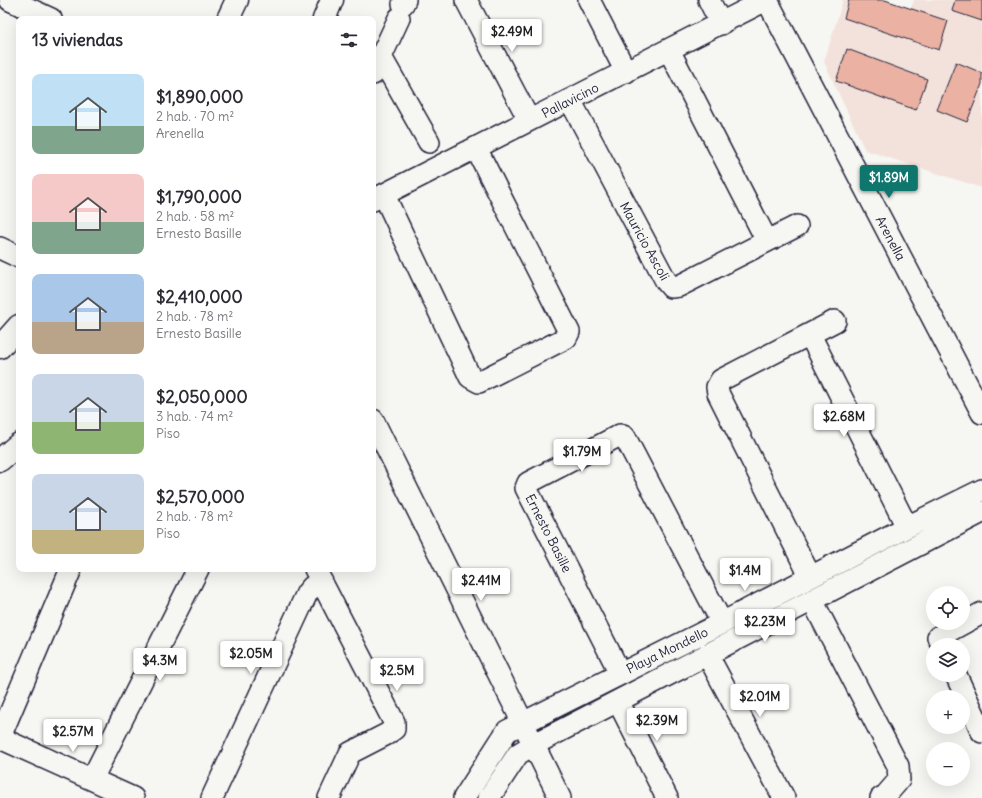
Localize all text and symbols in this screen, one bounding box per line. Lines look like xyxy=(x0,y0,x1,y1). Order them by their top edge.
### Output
pin: $2.49M xyxy=(479,19,545,53)
text: $2.49M xyxy=(491,23,533,40)
text: 13 viviendas xyxy=(32,29,123,51)
icon: filters xyxy=(338,29,360,51)
street label: Pallavicino xyxy=(539,79,602,122)
text: $1,890,000 xyxy=(156,86,243,108)
icon: home xyxy=(64,90,112,138)
text: 2 hab. · 70 m² xyxy=(156,108,234,125)
text: Arenella xyxy=(156,125,204,142)
pin: $1.89M xyxy=(856,165,922,199)
text: $1.89M xyxy=(869,169,909,186)
text: $1,790,000 xyxy=(156,186,242,208)
icon: home xyxy=(64,190,112,238)
street label: Mauricio Ascoli xyxy=(616,199,673,284)
text: 2 hab. · 58 m² xyxy=(156,208,234,225)
street label: Arenella xyxy=(872,213,909,263)
text: Ernesto Basille xyxy=(156,225,242,242)
text: $2,410,000 xyxy=(156,286,243,308)
icon: home xyxy=(64,290,112,338)
text: 2 hab. · 78 m² xyxy=(156,308,233,325)
text: Ernesto Basille xyxy=(156,325,242,342)
text: $2,050,000 xyxy=(156,386,248,408)
icon: home xyxy=(64,390,112,438)
pin: $2.68M xyxy=(811,404,877,438)
text: 3 hab. · 74 m² xyxy=(156,408,233,425)
text: $2.68M xyxy=(823,408,865,425)
text: Piso xyxy=(156,425,180,442)
pin: $1.79M xyxy=(549,439,615,473)
text: $1.79M xyxy=(562,443,602,460)
text: $2,570,000 xyxy=(156,486,245,508)
icon: home xyxy=(64,490,112,538)
street label: Ernesto Basille xyxy=(522,491,576,575)
text: 2 hab. · 78 m² xyxy=(156,508,233,525)
text: Piso xyxy=(156,525,180,542)
pin: $1.4M xyxy=(717,558,773,592)
text: $1.4M xyxy=(729,562,761,579)
pin: $2.41M xyxy=(448,568,514,602)
text: $2.41M xyxy=(461,572,501,589)
map controls xyxy=(926,586,970,786)
button: locate xyxy=(926,586,970,630)
pin: $2.23M xyxy=(732,609,798,643)
text: $2.23M xyxy=(744,613,786,630)
street label: Playa Mondello xyxy=(624,623,711,678)
button: layers xyxy=(926,638,970,682)
pin: $2.05M xyxy=(218,641,284,675)
text: $2.05M xyxy=(229,645,273,662)
pin: $4.3M xyxy=(132,648,188,682)
text: $4.3M xyxy=(142,652,178,669)
pin: $2.5M xyxy=(369,658,425,692)
text: $2.5M xyxy=(379,662,415,679)
pin: $2.01M xyxy=(727,684,793,718)
text: $2.01M xyxy=(739,688,781,705)
button: + xyxy=(926,690,970,734)
pin: $2.39M xyxy=(624,708,690,742)
text: $2.39M xyxy=(636,712,678,729)
pin: $2.57M xyxy=(40,719,106,753)
text: $2.57M xyxy=(52,723,94,740)
button: − xyxy=(926,742,970,786)

